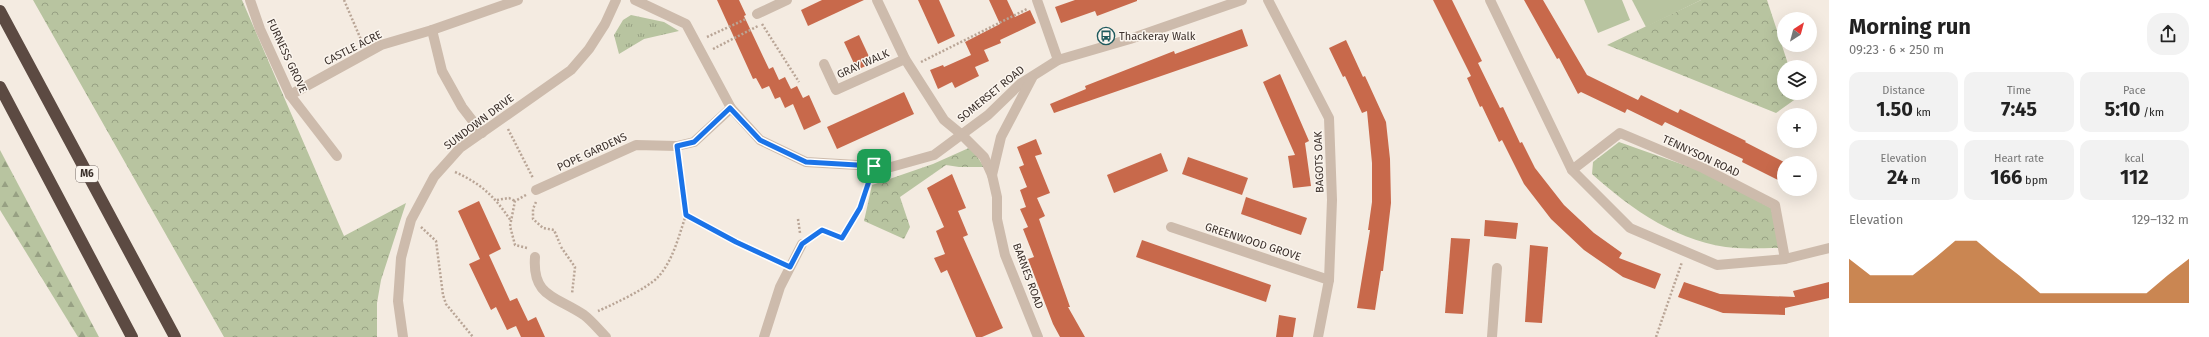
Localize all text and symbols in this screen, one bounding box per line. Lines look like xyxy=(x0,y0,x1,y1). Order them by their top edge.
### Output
north arrow xyxy=(1777,12,1817,52)
map controls xyxy=(1777,12,1817,196)
text: Morning run xyxy=(1849,13,1971,40)
button: share xyxy=(2147,13,2189,55)
street label: FURNESS GROVE xyxy=(264,17,310,95)
bus stop icon: Thackeray Walk xyxy=(1096,26,1116,46)
street label: CASTLE ACRE xyxy=(322,28,384,68)
place label: Thackeray Walk xyxy=(1119,30,1196,43)
text: 09:23 · 6 × 250 m xyxy=(1849,42,1944,57)
street label: GRAY WALK xyxy=(835,47,892,81)
button: layers xyxy=(1777,60,1817,100)
street label: SOMERSET ROAD xyxy=(955,63,1027,125)
text: Distance xyxy=(1882,84,1925,97)
text: Time xyxy=(2007,84,2031,97)
text: Pace xyxy=(2123,84,2146,97)
street label: SUNDOWN DRIVE xyxy=(442,91,517,152)
text: 1.50 xyxy=(1876,97,1913,121)
text: 7:45 xyxy=(2001,97,2037,121)
text: 5:10 xyxy=(2105,97,2140,121)
text: km xyxy=(1913,106,1931,119)
text: /km xyxy=(2140,106,2164,119)
button: + xyxy=(1777,108,1817,148)
street label: POPE GARDENS xyxy=(555,130,629,174)
street label: BAGOTS OAK xyxy=(1311,130,1327,193)
street label: TENNYSON ROAD xyxy=(1660,132,1742,180)
pin xyxy=(857,149,891,183)
text: Elevation xyxy=(1881,152,1927,165)
text: Heart rate xyxy=(1994,152,2044,165)
text: kcal xyxy=(2124,152,2144,165)
icon: arrive xyxy=(863,155,885,177)
button: − xyxy=(1777,156,1817,196)
text: 24 xyxy=(1887,165,1908,189)
text: 166 xyxy=(1990,165,2022,189)
text: 112 xyxy=(2120,165,2149,189)
road number: M6 xyxy=(76,166,98,182)
text: m xyxy=(1908,174,1920,187)
text: bpm xyxy=(2022,174,2048,187)
text: Elevation xyxy=(1849,212,1903,227)
text: 129–132 m xyxy=(2131,212,2189,227)
street label: GREENWOOD GROVE xyxy=(1203,220,1303,264)
street label: BARNES ROAD xyxy=(1010,241,1046,311)

